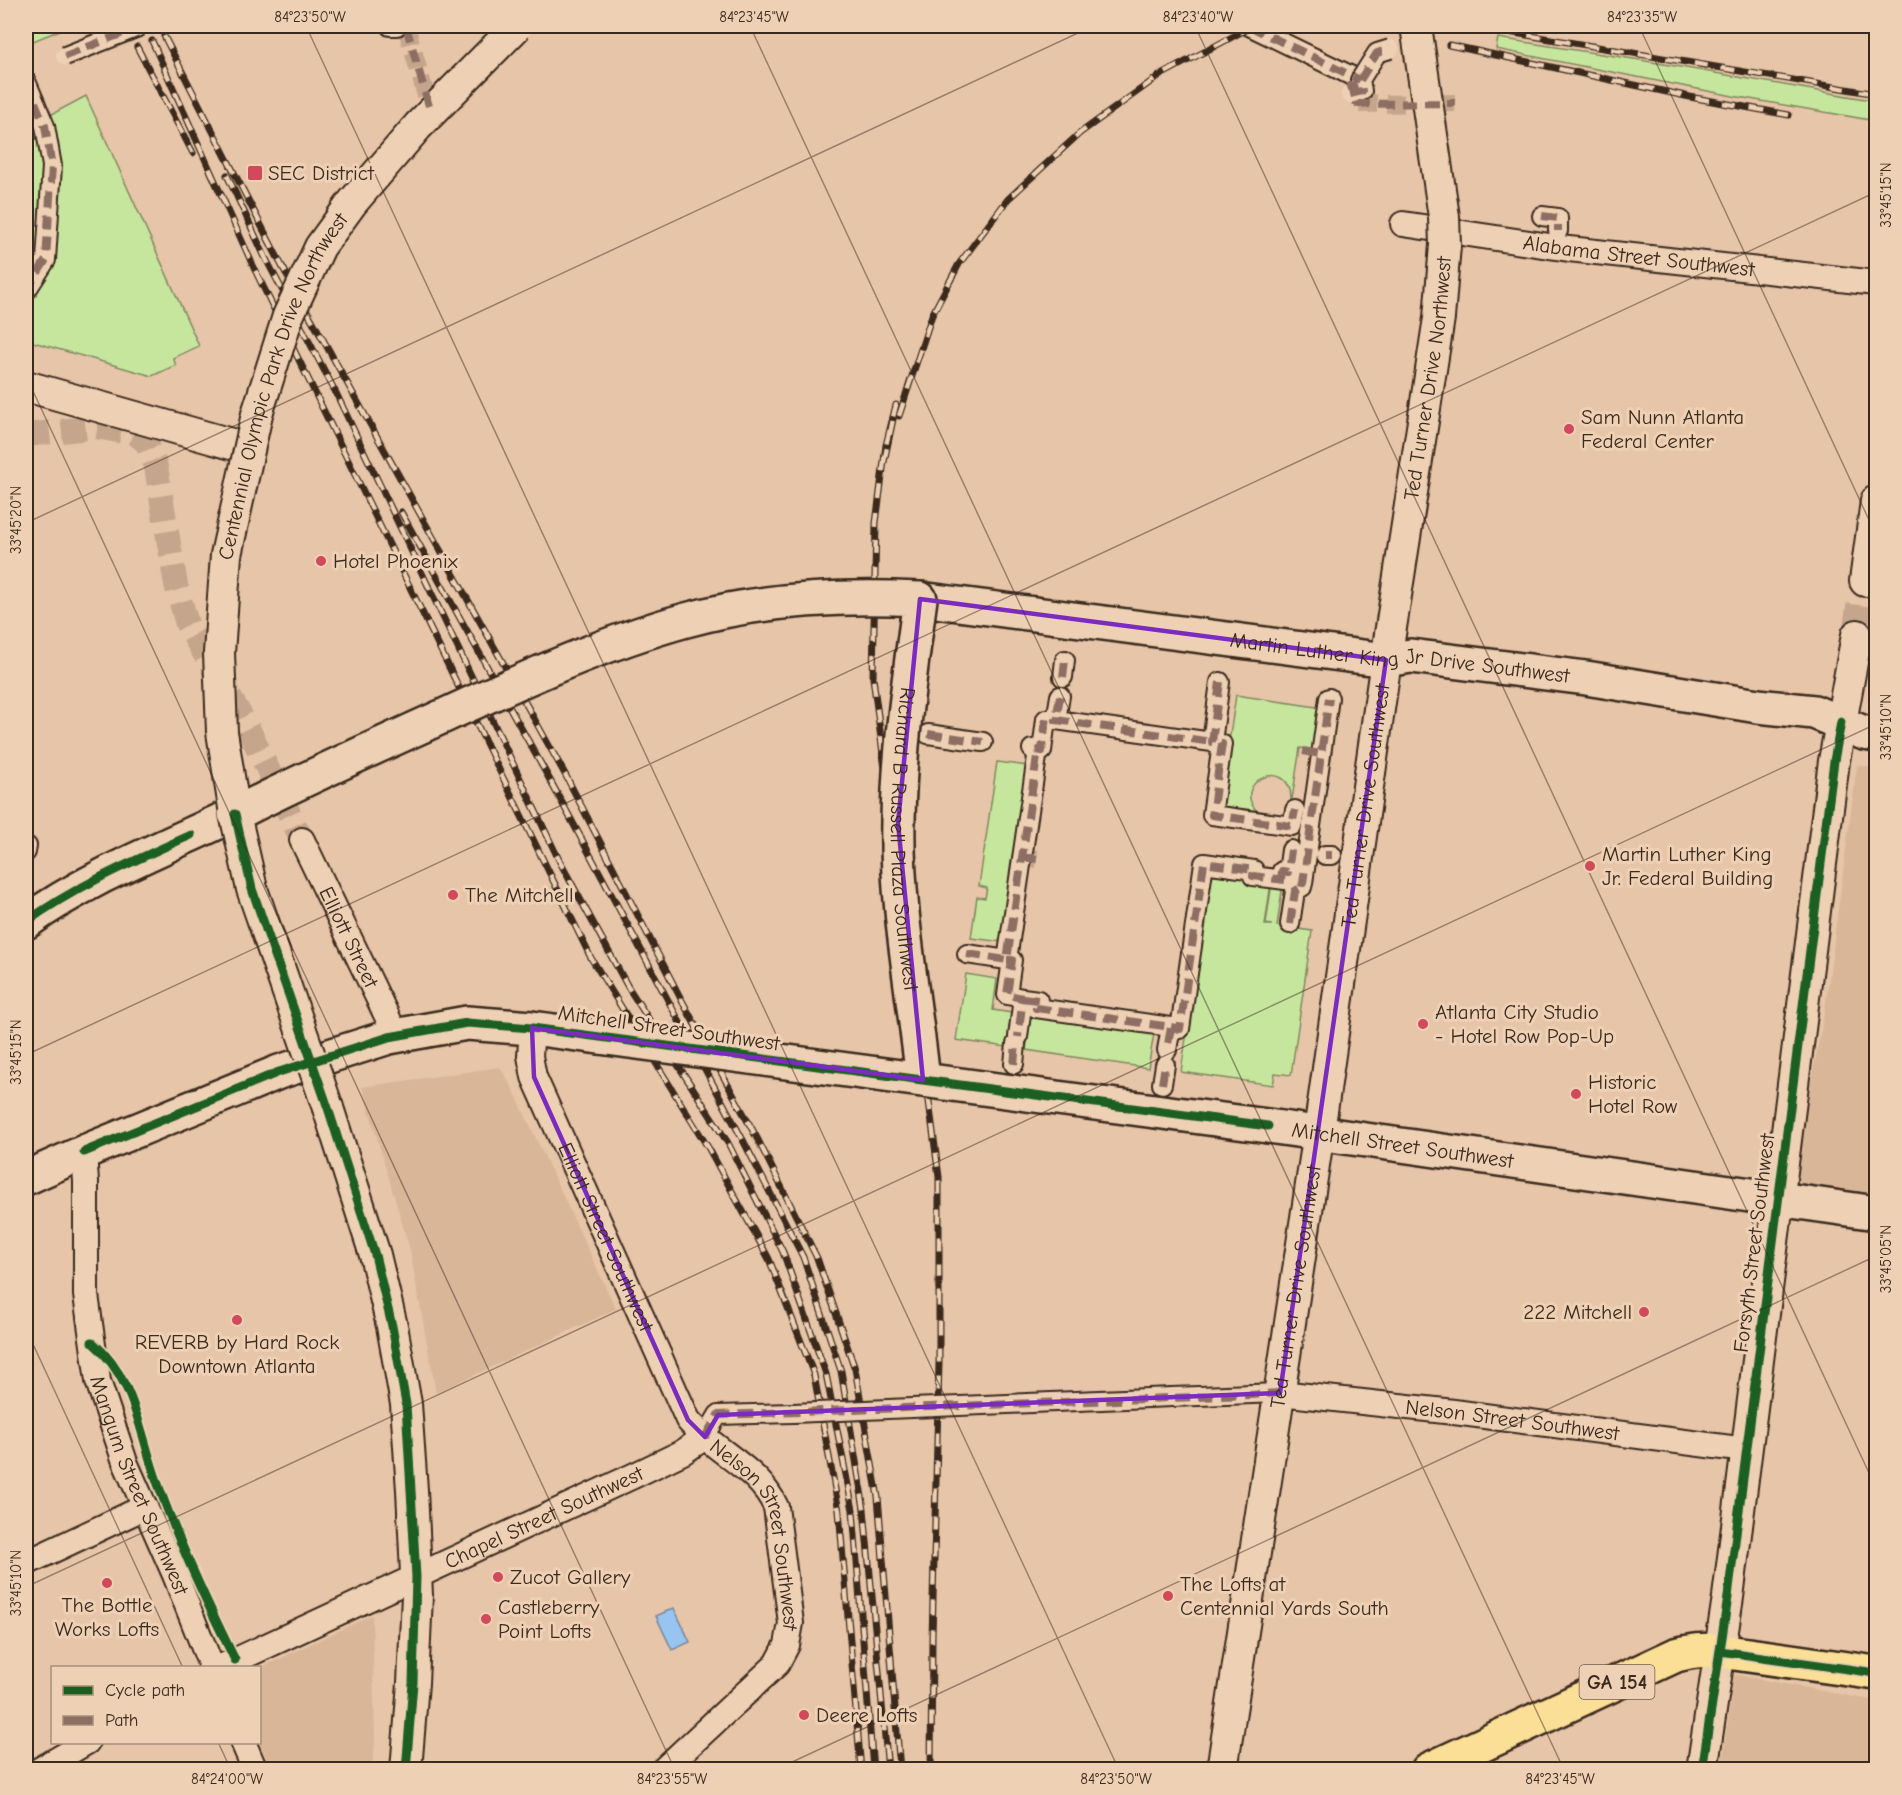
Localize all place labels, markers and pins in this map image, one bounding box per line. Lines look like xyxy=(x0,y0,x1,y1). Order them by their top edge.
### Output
place label: SEC District xyxy=(268,161,375,185)
marker: SEC District xyxy=(246,164,264,182)
place label: Sam Nunn Atlanta Federal Center xyxy=(1581,405,1744,453)
marker: Sam Nunn Atlanta Federal Center xyxy=(1562,422,1576,436)
place label: Hotel Phoenix xyxy=(333,549,458,573)
marker: Hotel Phoenix xyxy=(314,554,328,568)
place label: Martin Luther King Jr. Federal Building xyxy=(1602,842,1773,890)
marker: Martin Luther King Jr. Federal Building xyxy=(1583,859,1597,873)
place label: The Mitchell xyxy=(465,883,574,907)
marker: The Mitchell xyxy=(446,888,460,902)
place label: Atlanta City Studio - Hotel Row Pop-Up xyxy=(1435,1000,1614,1048)
marker: Atlanta City Studio - Hotel Row Pop-Up xyxy=(1416,1017,1430,1031)
place label: Historic Hotel Row xyxy=(1588,1070,1678,1118)
marker: Historic Hotel Row xyxy=(1569,1087,1583,1101)
place label: 222 Mitchell xyxy=(1523,1300,1632,1324)
marker: 222 Mitchell xyxy=(1637,1305,1651,1319)
marker: REVERB by Hard Rock Downtown Atlanta xyxy=(230,1313,244,1327)
place label: REVERB by Hard Rock Downtown Atlanta xyxy=(135,1330,339,1378)
place label: Zucot Gallery xyxy=(510,1565,631,1589)
marker: Zucot Gallery xyxy=(491,1570,505,1584)
place label: The Lofts at Centennial Yards South xyxy=(1180,1572,1389,1620)
marker: The Bottle Works Lofts xyxy=(100,1576,114,1590)
marker: The Lofts at Centennial Yards South xyxy=(1161,1589,1175,1603)
place label: The Bottle Works Lofts xyxy=(55,1593,159,1641)
place label: Castleberry Point Lofts xyxy=(498,1595,600,1643)
marker: Castleberry Point Lofts xyxy=(479,1612,493,1626)
place label: Deere Lofts xyxy=(816,1703,918,1727)
marker: Deere Lofts xyxy=(797,1708,811,1722)

